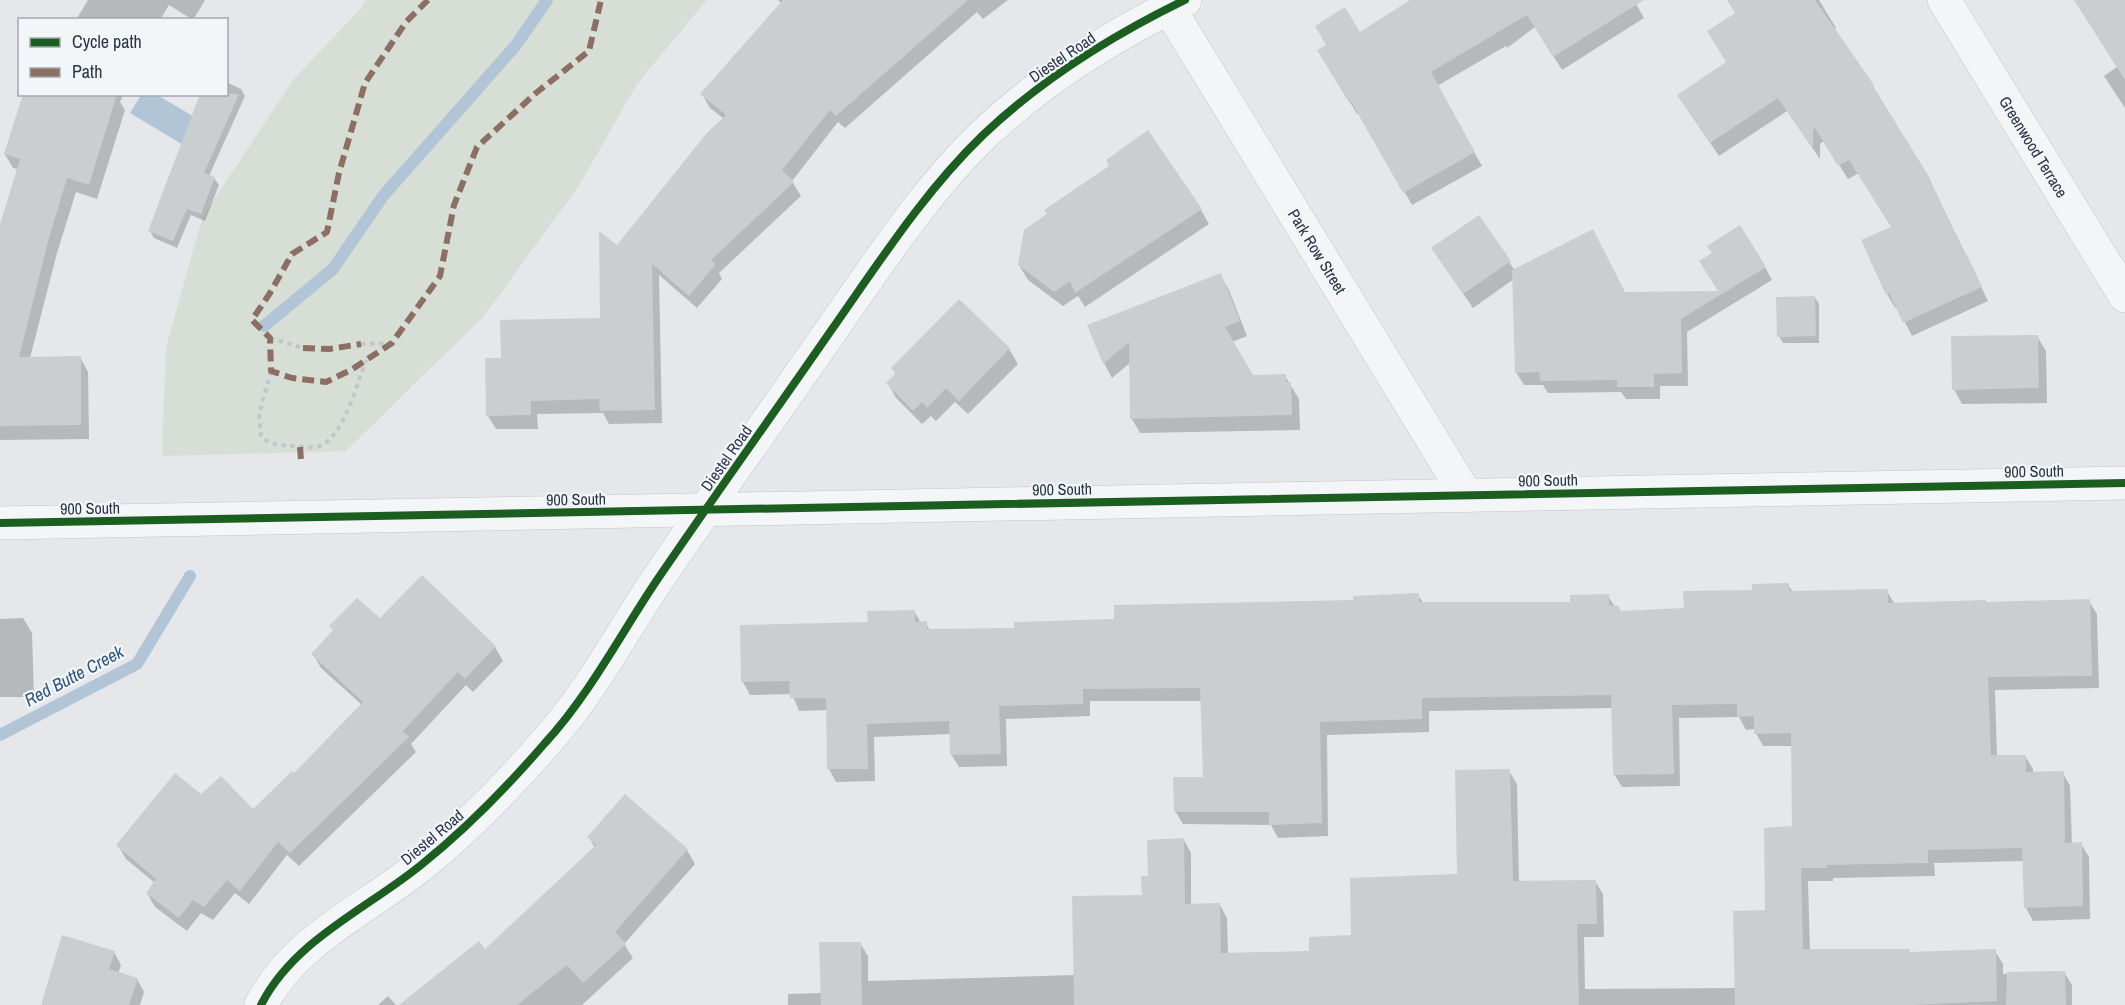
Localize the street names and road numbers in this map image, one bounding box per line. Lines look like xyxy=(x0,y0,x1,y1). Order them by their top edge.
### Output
street label: Diestel Road xyxy=(1024,27,1100,87)
street label: Greenwood Terrace xyxy=(1994,92,2073,202)
street label: Park Row Street xyxy=(1283,205,1352,298)
street label: Diestel Road xyxy=(695,421,757,495)
street label: 900 South xyxy=(2004,459,2064,483)
street label: 900 South xyxy=(1518,468,1578,492)
street label: 900 South xyxy=(1032,477,1092,501)
street label: 900 South xyxy=(546,487,606,511)
street label: 900 South xyxy=(60,496,120,520)
street label: Diestel Road xyxy=(396,804,468,870)

